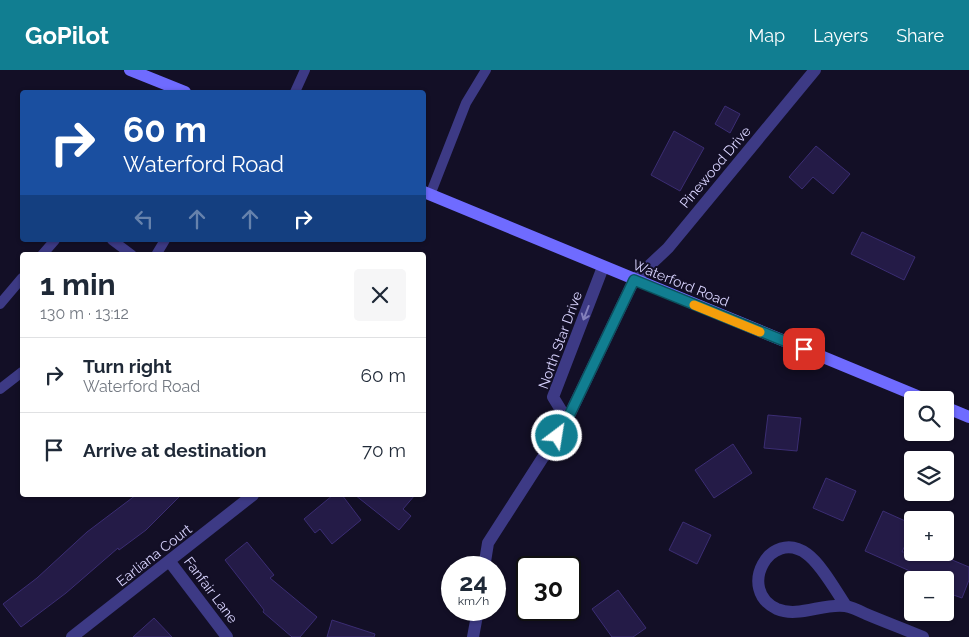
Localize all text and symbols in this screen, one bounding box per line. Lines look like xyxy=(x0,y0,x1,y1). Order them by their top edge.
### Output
text: GoPilot xyxy=(25,21,109,50)
text: Map xyxy=(749,25,785,46)
text: Layers xyxy=(813,25,868,46)
text: Share xyxy=(896,25,944,46)
text: 60 m xyxy=(123,109,207,150)
icon: right xyxy=(40,110,105,175)
street label: Pinewood Drive xyxy=(676,123,754,211)
text: Waterford Road xyxy=(123,151,284,177)
icon: left xyxy=(130,205,158,233)
icon: ahead xyxy=(183,205,211,233)
icon: ahead xyxy=(236,205,264,233)
icon: right xyxy=(289,205,317,233)
street label: Waterford Road xyxy=(630,256,732,310)
text: 1 min xyxy=(40,267,116,302)
button: close xyxy=(354,269,406,321)
street label: North Star Drive xyxy=(535,289,585,391)
text: 130 m · 13:12 xyxy=(40,304,129,323)
one-way arrow xyxy=(580,305,589,320)
pin xyxy=(783,328,825,370)
icon: arrive xyxy=(790,335,818,363)
text: Turn right xyxy=(83,355,172,377)
icon: right xyxy=(40,361,68,389)
text: 60 m xyxy=(361,364,406,386)
text: Waterford Road xyxy=(83,377,200,396)
map controls xyxy=(904,391,954,621)
button: search xyxy=(904,391,954,441)
position arrow xyxy=(530,409,582,461)
icon: arrive xyxy=(40,436,68,464)
text: Arrive at destination xyxy=(83,439,267,461)
text: 70 m xyxy=(362,439,406,461)
button: layers xyxy=(904,451,954,501)
button: + xyxy=(904,511,954,561)
street label: Earliana Court xyxy=(113,521,195,589)
street label: Fanfair Lane xyxy=(181,554,241,626)
speed limit sign: 30 xyxy=(516,556,581,621)
text: 24 xyxy=(459,567,488,597)
button: − xyxy=(904,571,954,621)
text: km/h xyxy=(458,594,489,608)

